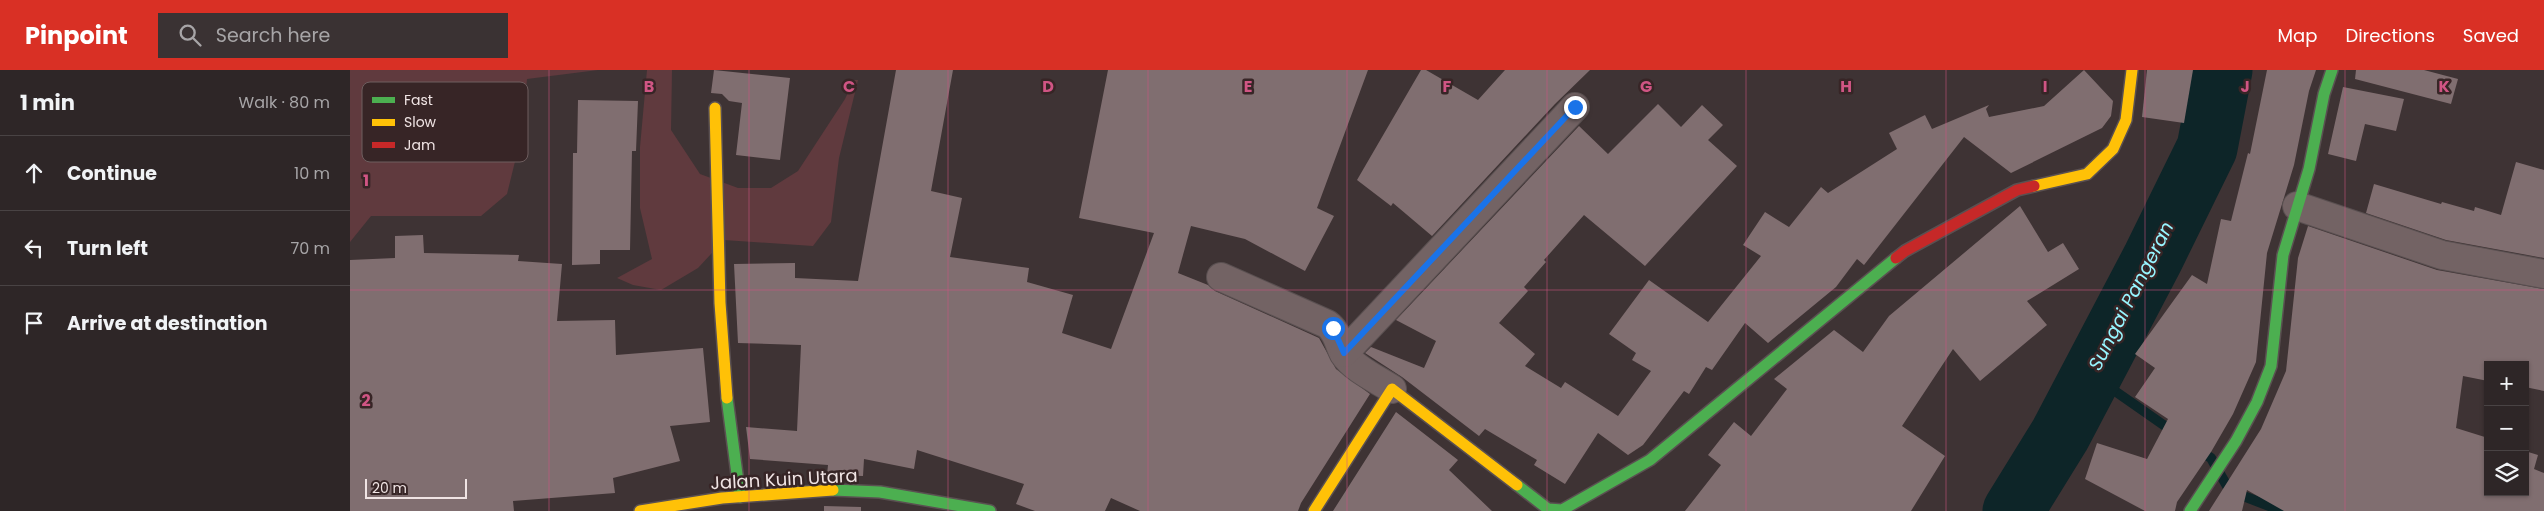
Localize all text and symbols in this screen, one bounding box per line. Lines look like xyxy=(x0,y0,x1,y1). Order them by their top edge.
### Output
search box xyxy=(158,13,508,58)
text: Pinpoint xyxy=(25,19,128,52)
icon: search xyxy=(176,21,204,49)
text: Search here xyxy=(216,22,330,49)
text: Map xyxy=(2278,23,2317,48)
text: Directions xyxy=(2345,23,2435,48)
text: Saved xyxy=(2463,23,2519,48)
text: B xyxy=(644,75,654,98)
text: C xyxy=(843,75,855,98)
text: D xyxy=(1042,75,1054,98)
text: E xyxy=(1244,75,1252,98)
text: F xyxy=(1443,75,1452,98)
text: G xyxy=(1640,75,1652,98)
text: H xyxy=(1840,75,1852,98)
text: I xyxy=(2043,75,2047,98)
text: J xyxy=(2240,75,2250,98)
text: K xyxy=(2438,75,2450,98)
legend xyxy=(362,82,528,162)
text: 1 min xyxy=(20,88,75,117)
text: Fast xyxy=(404,90,433,110)
text: Walk · 80 m xyxy=(239,91,330,114)
route end xyxy=(1564,96,1587,119)
text: Slow xyxy=(404,112,437,132)
text: Jam xyxy=(404,135,435,155)
icon: ahead xyxy=(20,159,48,187)
text: Continue xyxy=(67,160,157,187)
text: 10 m xyxy=(294,162,330,185)
text: 1 xyxy=(363,169,369,192)
water label: Sungai Pangeran xyxy=(2082,217,2180,375)
icon: left xyxy=(20,234,48,262)
text: Turn left xyxy=(67,235,148,262)
text: 70 m xyxy=(290,237,330,260)
icon: arrive xyxy=(20,309,48,337)
text: Arrive at destination xyxy=(67,310,268,337)
route start xyxy=(1322,317,1345,340)
map controls xyxy=(2484,361,2529,496)
button: + xyxy=(2484,361,2529,406)
text: 2 xyxy=(361,389,371,412)
button: − xyxy=(2484,406,2529,451)
button: layers xyxy=(2484,451,2529,496)
street label: Jalan Kuin Utara xyxy=(710,463,858,495)
scale bar xyxy=(365,476,468,499)
text: 20 m xyxy=(372,478,407,498)

